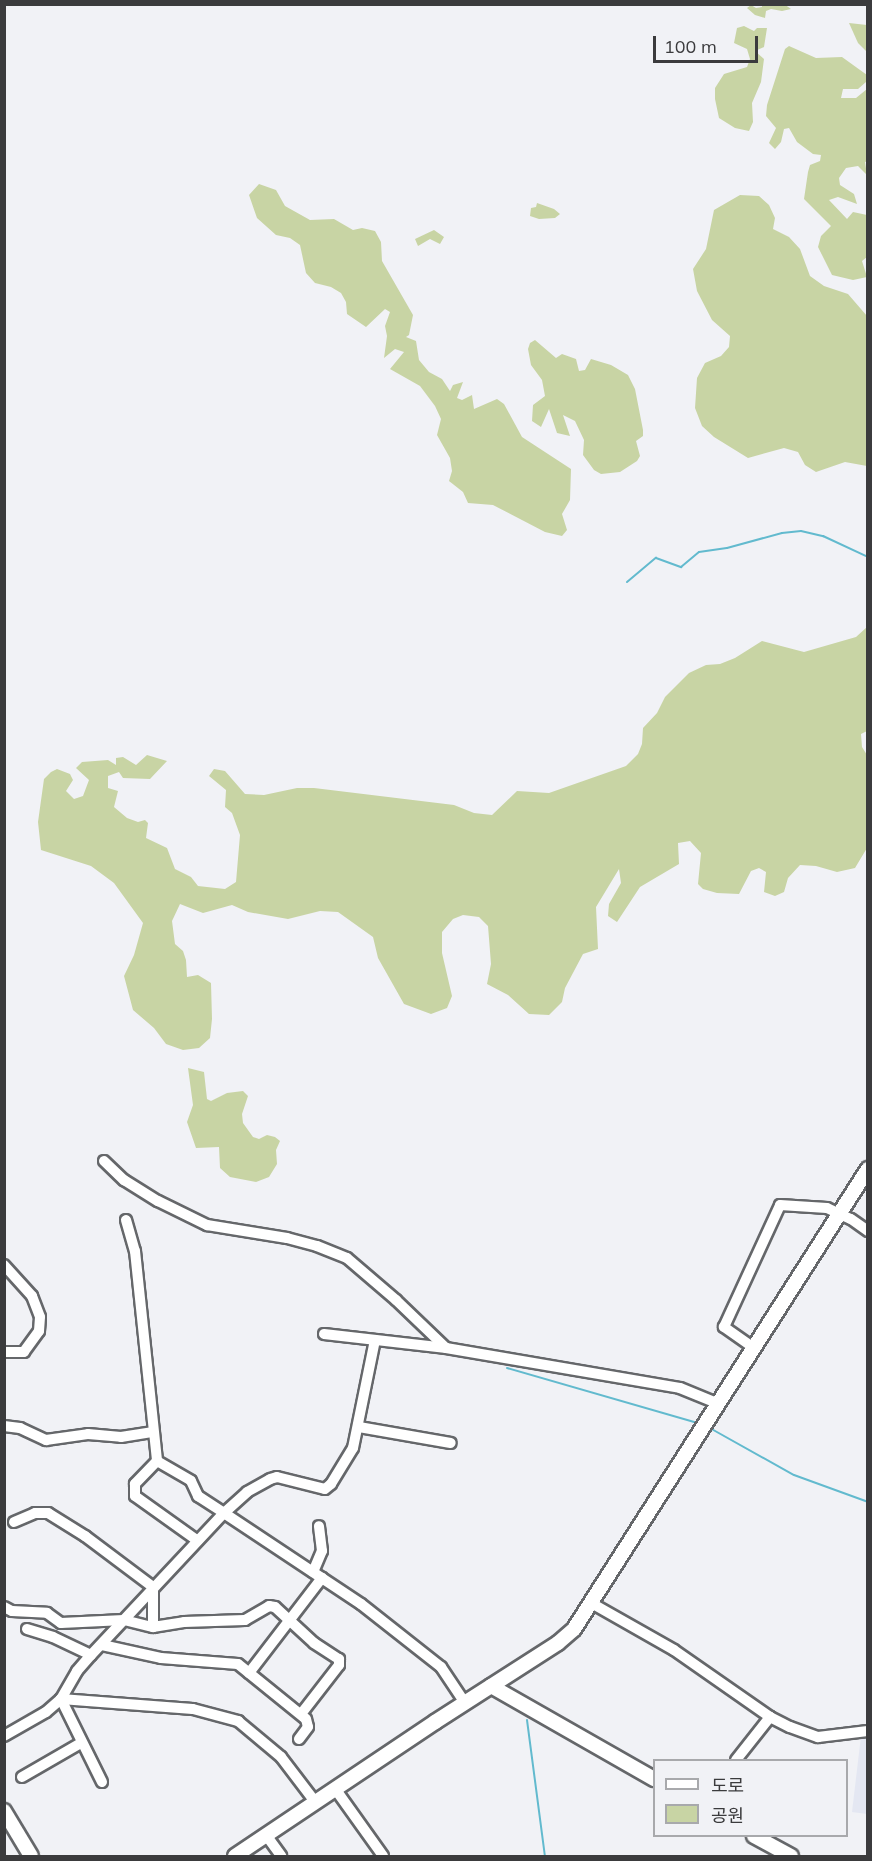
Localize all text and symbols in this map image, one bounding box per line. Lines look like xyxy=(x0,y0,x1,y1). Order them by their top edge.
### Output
scale bar xyxy=(656,24,761,62)
text: 100 m xyxy=(664,35,717,58)
legend xyxy=(653,1759,848,1837)
text: 도로 xyxy=(711,1774,744,1797)
text: 공원 xyxy=(711,1804,744,1827)

